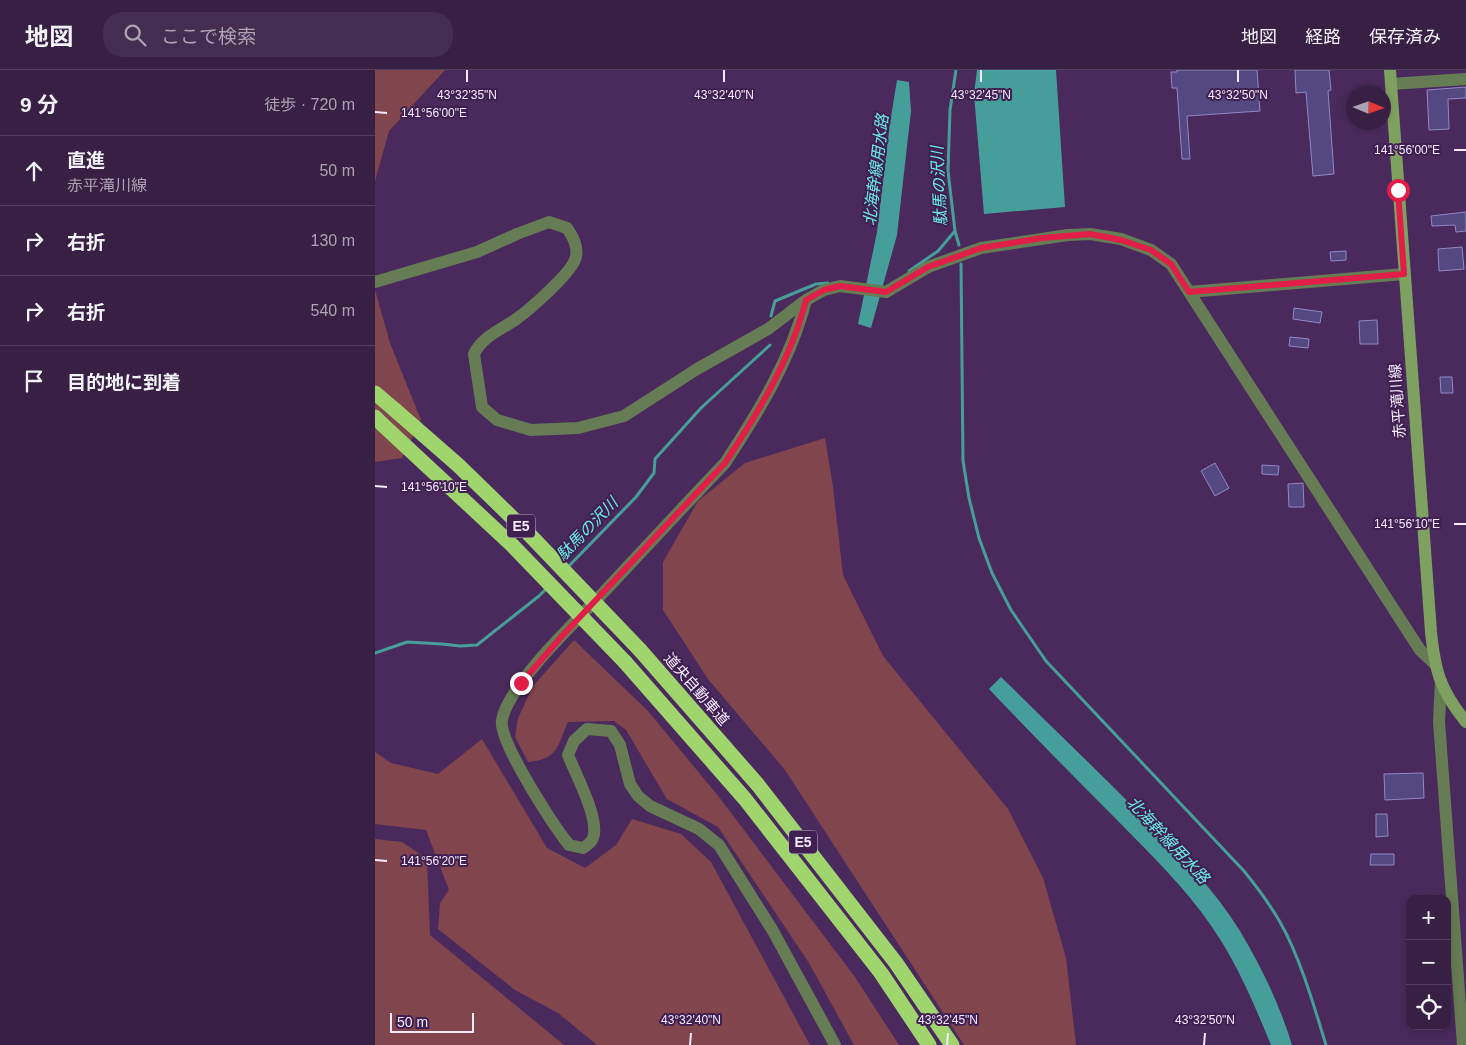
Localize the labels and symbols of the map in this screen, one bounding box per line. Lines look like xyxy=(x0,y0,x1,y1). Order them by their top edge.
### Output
north arrow xyxy=(1346,85,1391,130)
text: 43°32'35"N xyxy=(437,88,497,102)
text: 43°32'40"N xyxy=(694,88,754,102)
text: 43°32'45"N xyxy=(951,88,1011,102)
text: 43°32'50"N xyxy=(1208,88,1268,102)
text: 141°56'00"E xyxy=(401,106,467,120)
water label: 北海幹線用水路 xyxy=(861,111,892,227)
text: 141°56'00"E xyxy=(1374,143,1440,157)
water label: 駄馬の沢川 xyxy=(928,144,950,226)
route start xyxy=(1387,179,1410,202)
street label: 赤平滝川線 xyxy=(1386,363,1408,439)
text: 141°56'10"E xyxy=(401,480,467,494)
water label: 駄馬の沢川 xyxy=(553,493,622,564)
road number: E5 xyxy=(507,514,535,538)
text: 141°56'10"E xyxy=(1374,517,1440,531)
street label: 道央自動車道 xyxy=(661,649,733,729)
route end xyxy=(510,672,533,695)
water label: 北海幹線用水路 xyxy=(1124,793,1214,888)
road number: E5 xyxy=(789,830,817,854)
text: 141°56'20"E xyxy=(401,854,467,868)
scale bar xyxy=(390,1010,474,1033)
text: 43°32'40"N xyxy=(661,1013,721,1027)
text: 43°32'45"N xyxy=(918,1013,978,1027)
text: 43°32'50"N xyxy=(1175,1013,1235,1027)

